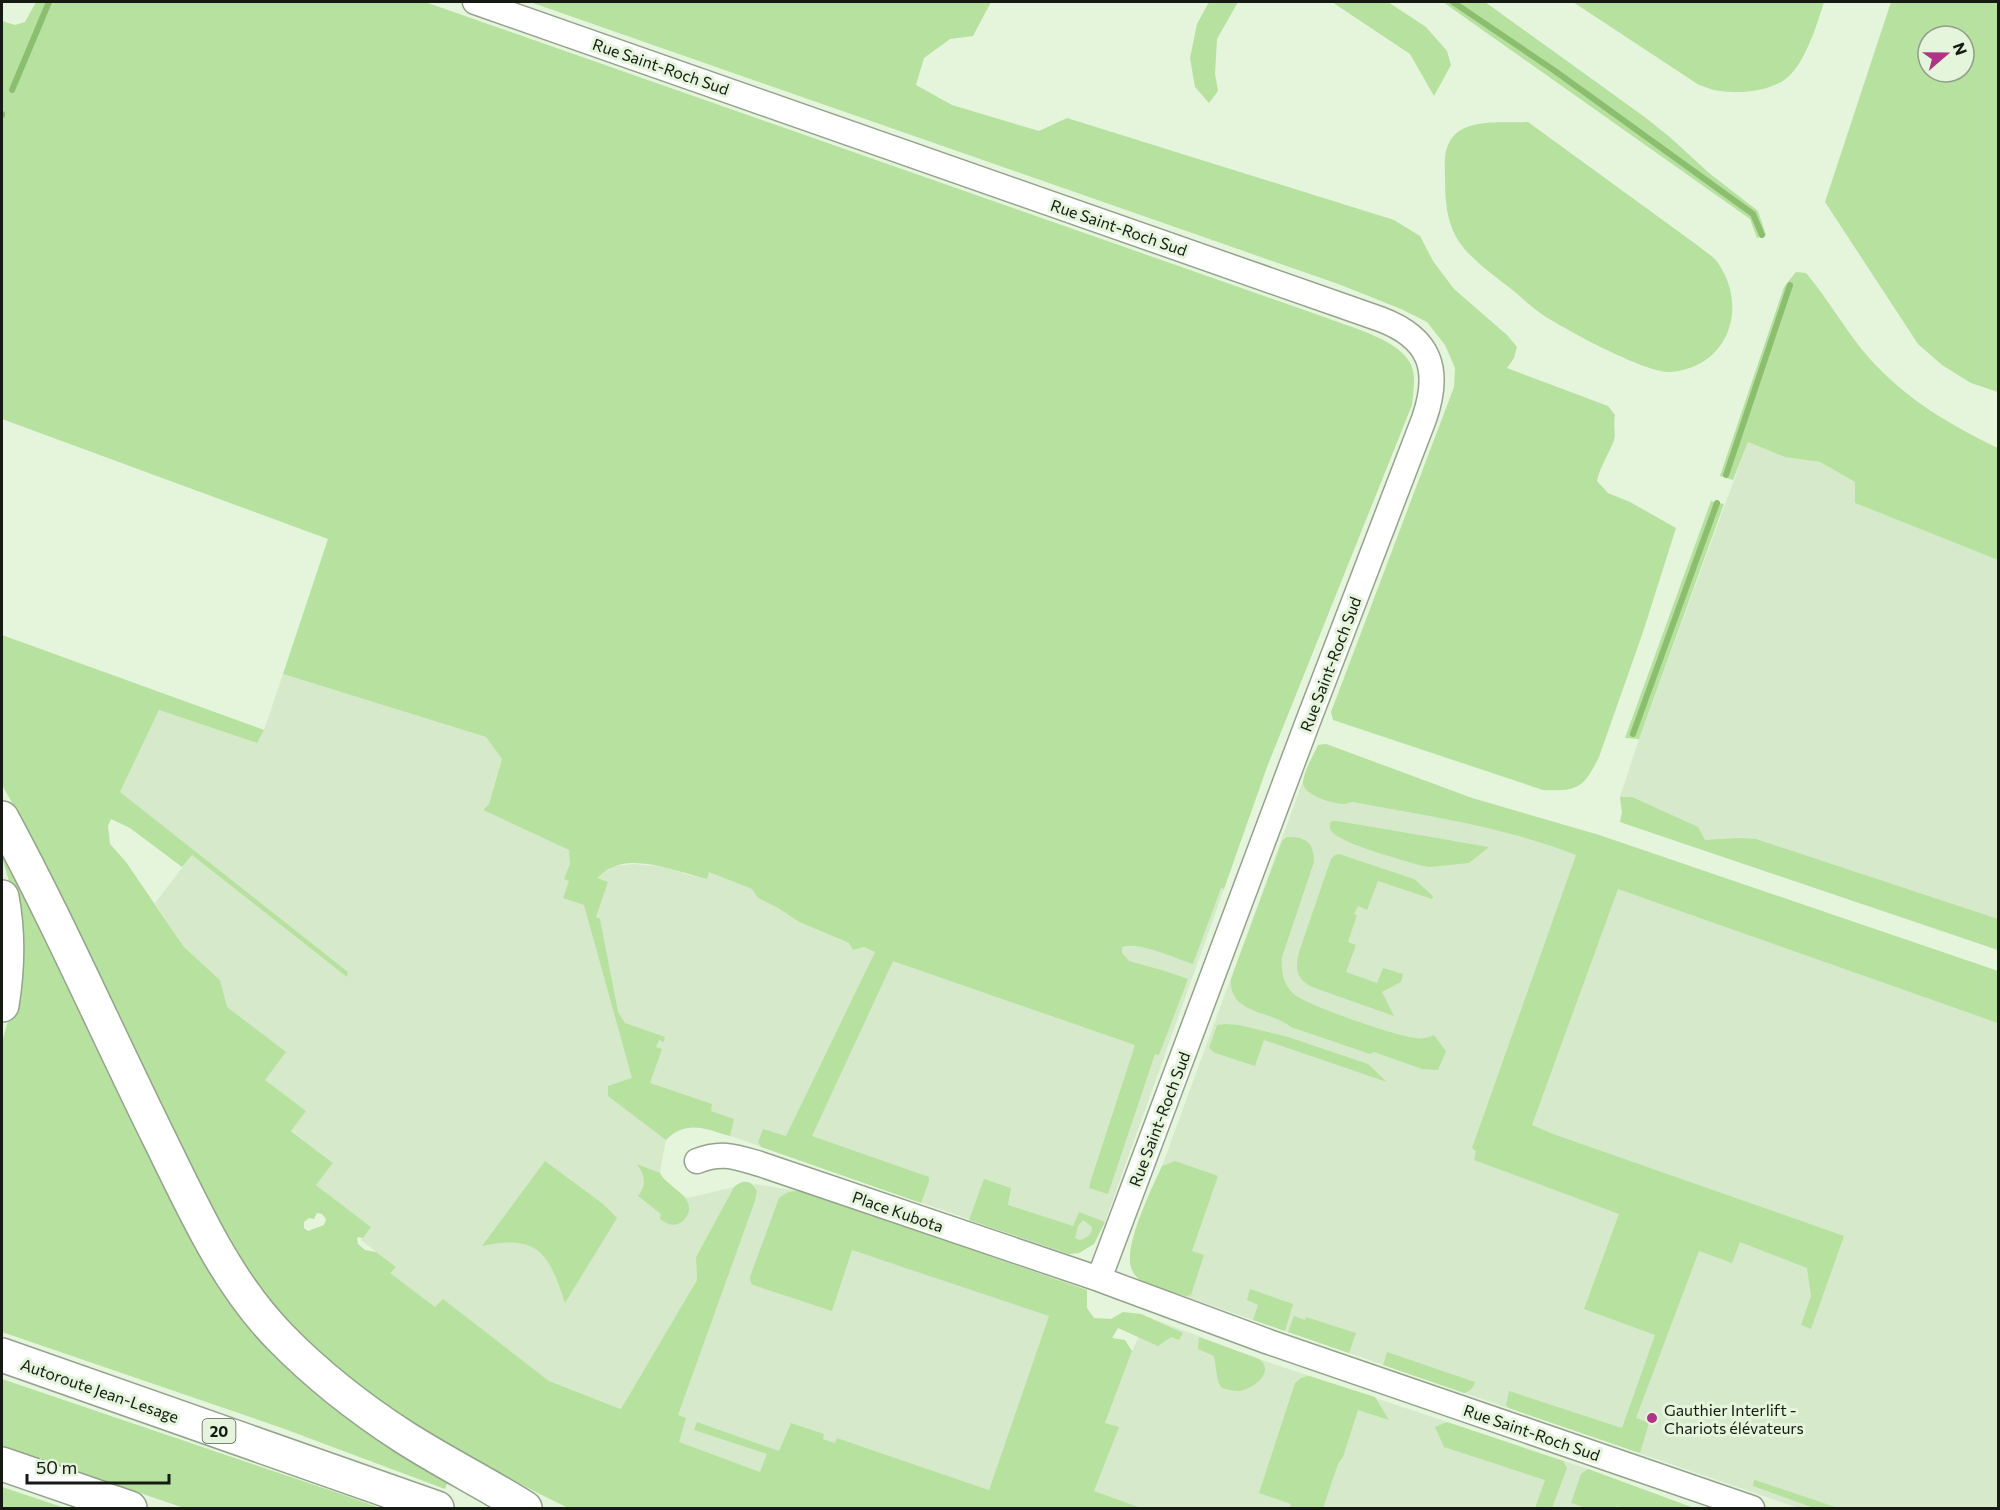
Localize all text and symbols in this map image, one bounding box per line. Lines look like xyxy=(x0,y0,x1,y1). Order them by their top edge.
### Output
north arrow xyxy=(1916,24,1976,84)
street label: Rue Saint-Roch Sud xyxy=(590,34,732,98)
text: N xyxy=(1950,40,1972,58)
street label: Rue Saint-Roch Sud xyxy=(1048,195,1190,259)
street label: Rue Saint-Roch Sud xyxy=(1296,594,1364,734)
street label: Rue Saint-Roch Sud xyxy=(1125,1049,1193,1189)
street label: Place Kubota xyxy=(850,1187,946,1235)
street label: Autoroute Jean-Lesage xyxy=(18,1354,182,1426)
street label: Rue Saint-Roch Sud xyxy=(1461,1400,1603,1464)
place label: Gauthier Interlift - Chariots élévateurs xyxy=(1664,1400,1804,1437)
marker: Gauthier Interlift - Chariots élévateurs xyxy=(1645,1411,1659,1425)
road number: 20 xyxy=(202,1419,236,1443)
scale bar xyxy=(27,1447,170,1485)
text: 50 m xyxy=(36,1456,77,1478)

